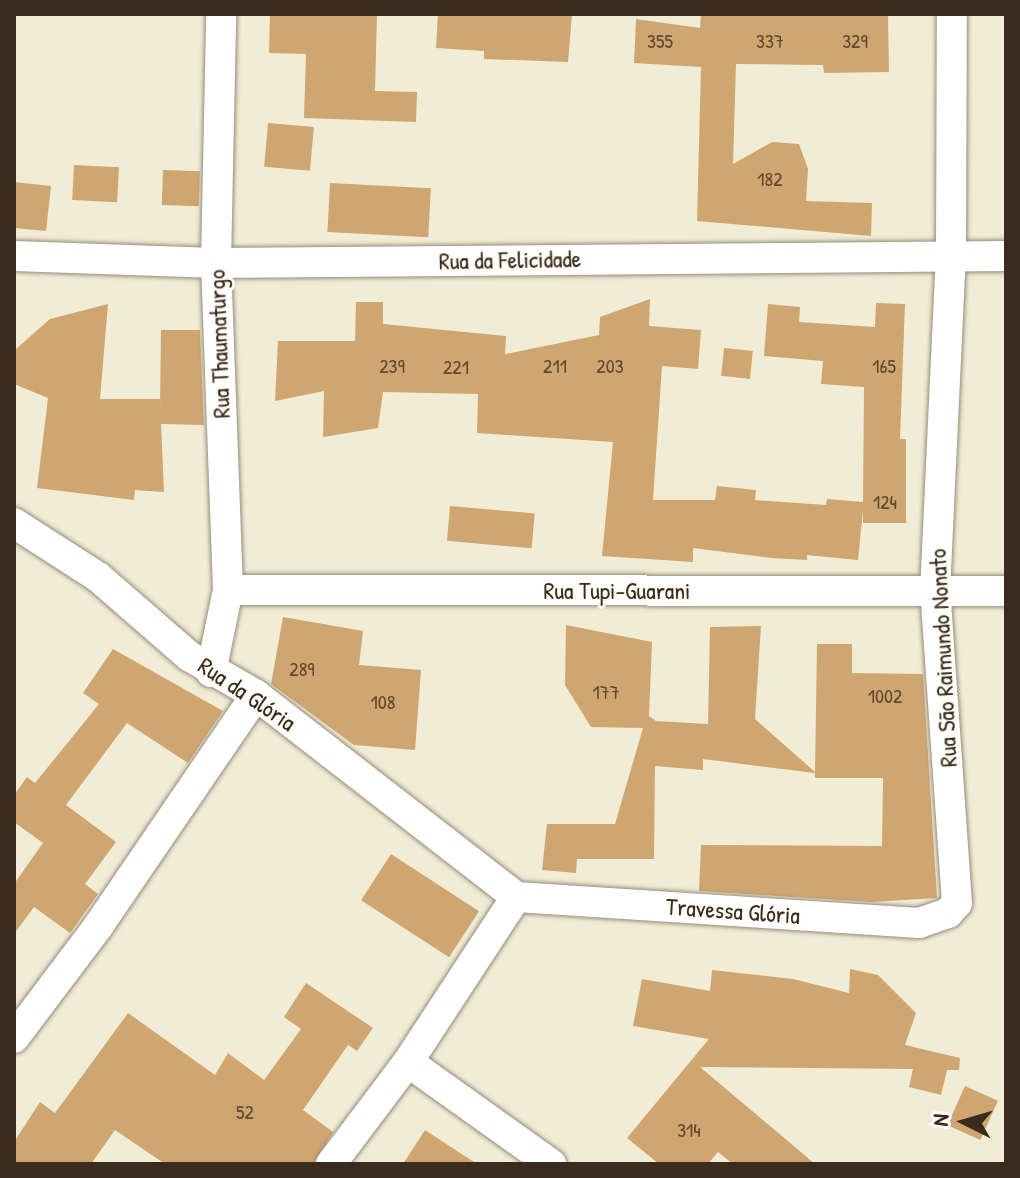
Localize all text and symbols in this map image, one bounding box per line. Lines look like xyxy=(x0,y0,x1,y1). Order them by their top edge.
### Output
house number: 355 xyxy=(647,28,673,52)
house number: 337 xyxy=(756,28,784,52)
house number: 329 xyxy=(842,28,868,52)
house number: 182 xyxy=(757,166,783,190)
street label: Rua da Felicidade xyxy=(439,244,581,276)
street label: Rua Thaumaturgo xyxy=(202,269,236,419)
house number: 239 xyxy=(379,353,405,377)
house number: 211 xyxy=(543,353,567,377)
house number: 203 xyxy=(596,353,624,377)
house number: 165 xyxy=(872,353,896,377)
house number: 221 xyxy=(443,354,469,378)
house number: 124 xyxy=(873,489,897,513)
street label: Rua São Raimundo Nonato xyxy=(923,548,963,768)
street label: Rua Tupi-Guarani xyxy=(544,577,690,605)
street label: Rua da Glória xyxy=(193,651,301,737)
house number: 289 xyxy=(289,656,315,680)
house number: 177 xyxy=(592,679,620,703)
house number: 1002 xyxy=(868,683,902,707)
house number: 108 xyxy=(371,689,395,713)
street label: Travessa Glória xyxy=(665,892,801,930)
north arrow xyxy=(924,1082,1004,1162)
house number: 52 xyxy=(236,1099,254,1123)
text: N xyxy=(925,1113,956,1127)
house number: 314 xyxy=(677,1117,701,1141)

